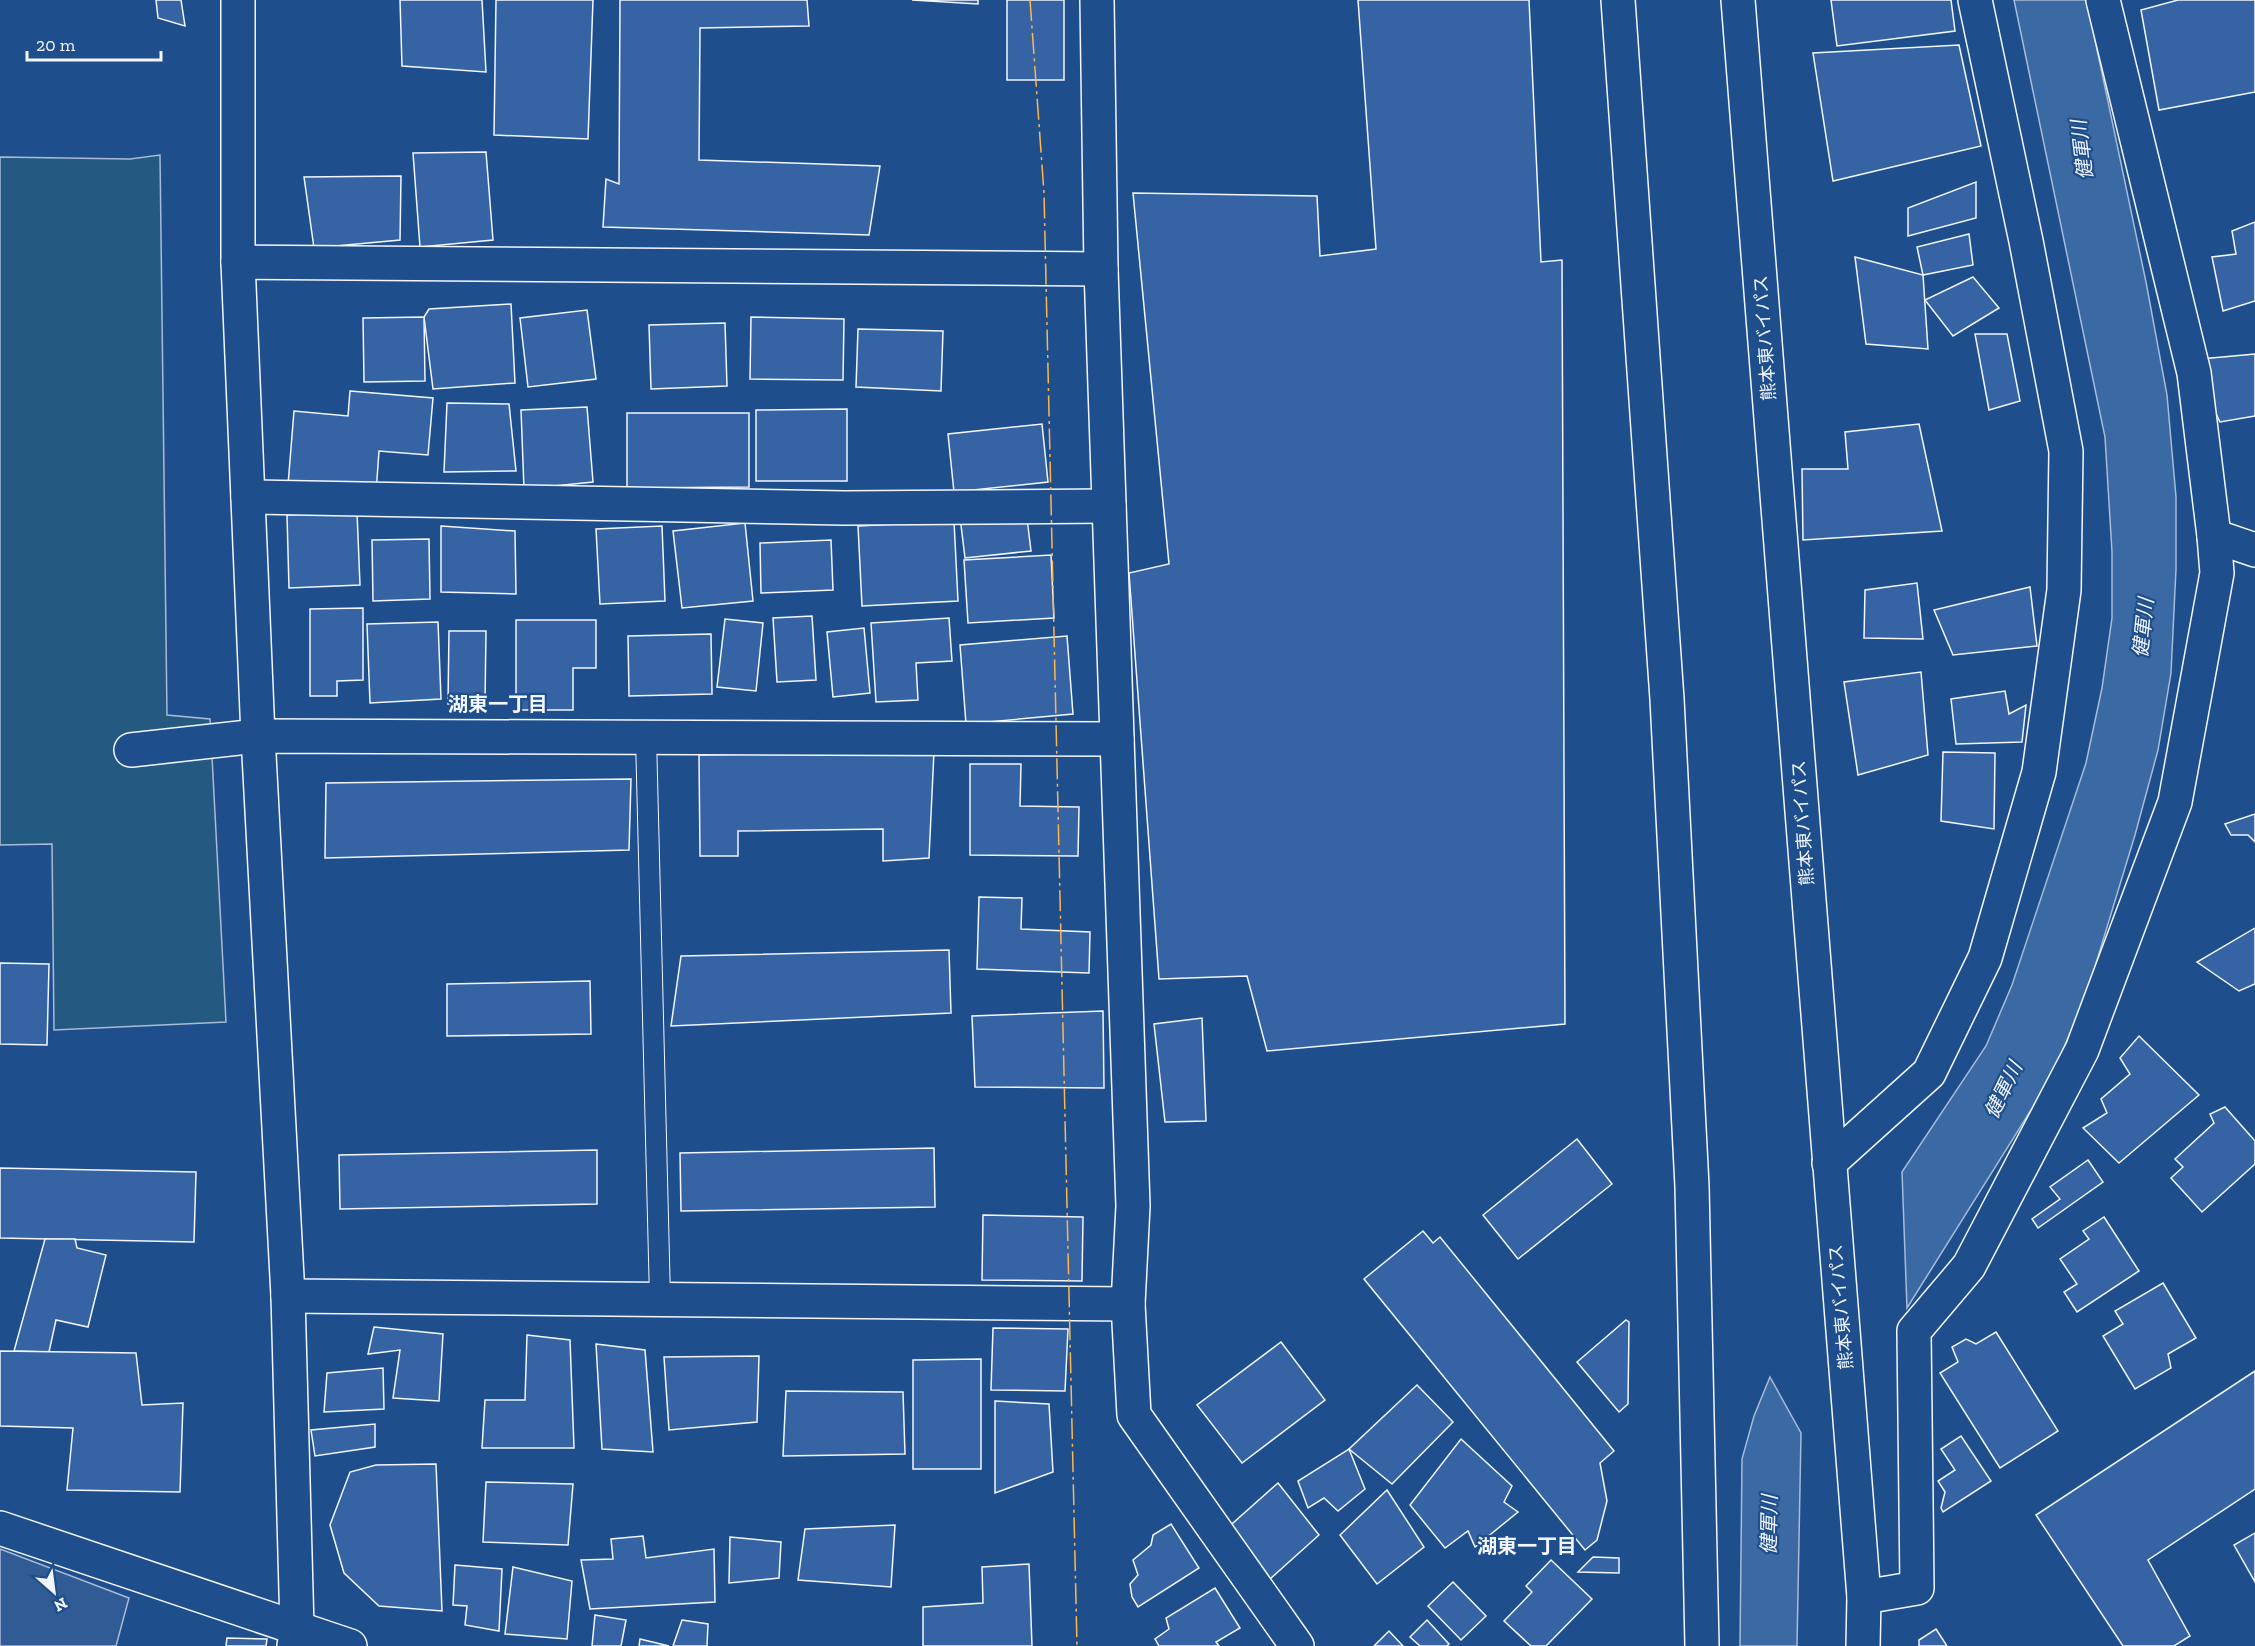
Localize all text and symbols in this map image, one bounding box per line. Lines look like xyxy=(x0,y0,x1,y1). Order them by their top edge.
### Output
scale bar xyxy=(27,24,160,62)
text: 20 m xyxy=(36,34,76,56)
water label: 健軍川 xyxy=(2066,117,2098,181)
street label: 熊本東バイパス xyxy=(1750,275,1780,401)
water label: 健軍川 xyxy=(2128,595,2158,659)
district label: 湖東一丁目 xyxy=(448,692,548,716)
street label: 熊本東バイパス xyxy=(1788,760,1818,886)
water label: 健軍川 xyxy=(1979,1056,2028,1122)
street label: 熊本東バイパス xyxy=(1825,1243,1857,1371)
water label: 健軍川 xyxy=(1756,1493,1782,1555)
district label: 湖東一丁目 xyxy=(1477,1534,1577,1558)
north arrow xyxy=(24,1562,84,1622)
text: N xyxy=(51,1594,71,1616)

